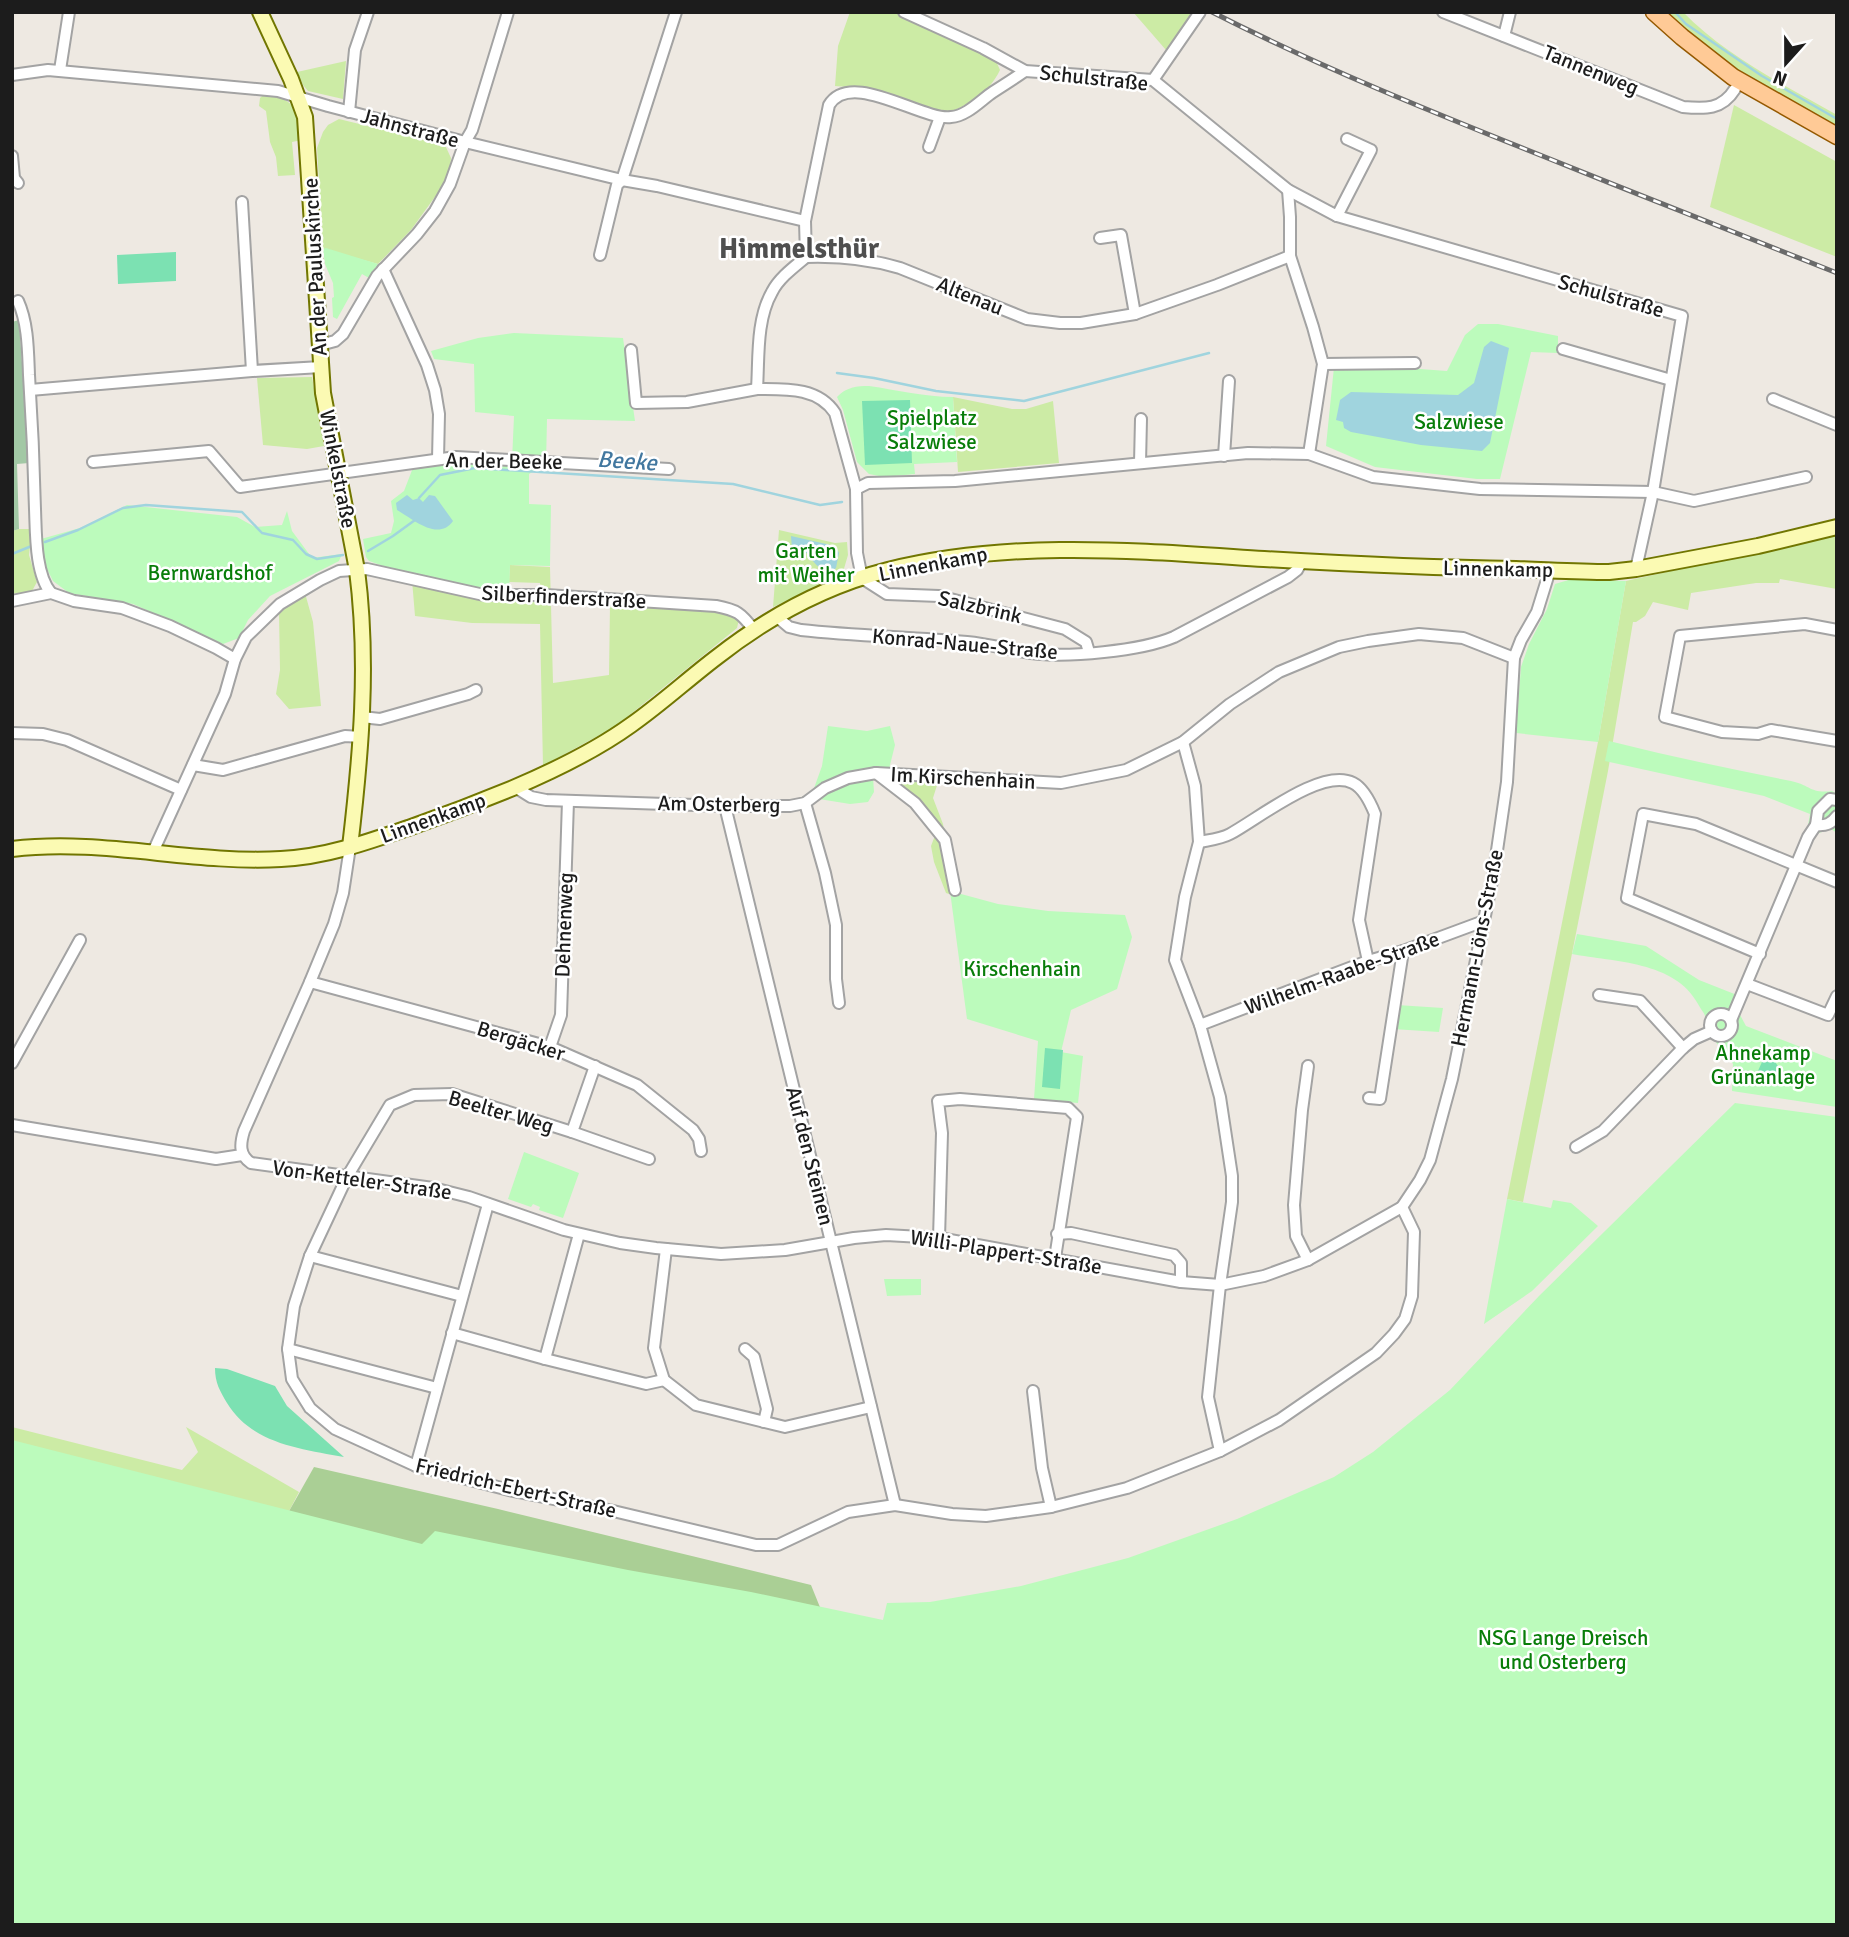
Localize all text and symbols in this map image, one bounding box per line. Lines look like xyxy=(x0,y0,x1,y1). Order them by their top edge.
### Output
north arrow xyxy=(1751,28,1821,98)
street label: Tannenweg xyxy=(1540,39,1642,101)
street label: Schulstraße xyxy=(1038,59,1150,97)
text: N xyxy=(1770,64,1791,92)
street label: Jahnstraße xyxy=(358,102,462,154)
street label: An der Pauluskirche xyxy=(297,177,333,357)
district label: Himmelsthür xyxy=(719,232,880,266)
street label: Schulstraße xyxy=(1555,268,1667,324)
street label: Altenau xyxy=(933,271,1007,321)
park label: Spielplatz Salzwiese xyxy=(887,405,977,455)
street label: Winkelstraße xyxy=(314,408,362,530)
park label: Salzwiese xyxy=(1414,409,1504,435)
water label: Beeke xyxy=(596,444,659,478)
street label: An der Beeke xyxy=(445,447,563,475)
park label: Garten mit Weiher xyxy=(757,538,855,588)
street label: Linnenkamp xyxy=(876,541,990,587)
street label: Linnenkamp xyxy=(1443,555,1553,583)
park label: Bernwardshof xyxy=(148,560,273,586)
street label: Silberfinderstraße xyxy=(481,580,647,614)
street label: Salzbrink xyxy=(936,585,1025,629)
street label: Konrad-Naue-Straße xyxy=(871,623,1059,665)
street label: Im Kirschenhain xyxy=(890,761,1036,795)
street label: Linnenkamp xyxy=(377,787,489,849)
street label: Am Osterberg xyxy=(657,790,781,818)
street label: Hermann-Löns-Straße xyxy=(1445,847,1509,1049)
street label: Dehnenweg xyxy=(549,872,579,978)
street label: Wilhelm-Raabe-Straße xyxy=(1241,926,1443,1020)
park label: Kirschenhain xyxy=(963,956,1081,982)
street label: Bergäcker xyxy=(474,1015,568,1067)
park label: Ahnekamp Grünanlage xyxy=(1711,1040,1815,1090)
street label: Auf den Steinen xyxy=(780,1084,840,1228)
street label: Beelter Weg xyxy=(445,1085,557,1139)
street label: Von-Ketteler-Straße xyxy=(271,1155,453,1205)
street label: Willi-Plappert-Straße xyxy=(908,1224,1104,1280)
street label: Friedrich-Ebert-Straße xyxy=(413,1452,619,1524)
park label: NSG Lange Dreisch und Osterberg xyxy=(1478,1625,1648,1675)

